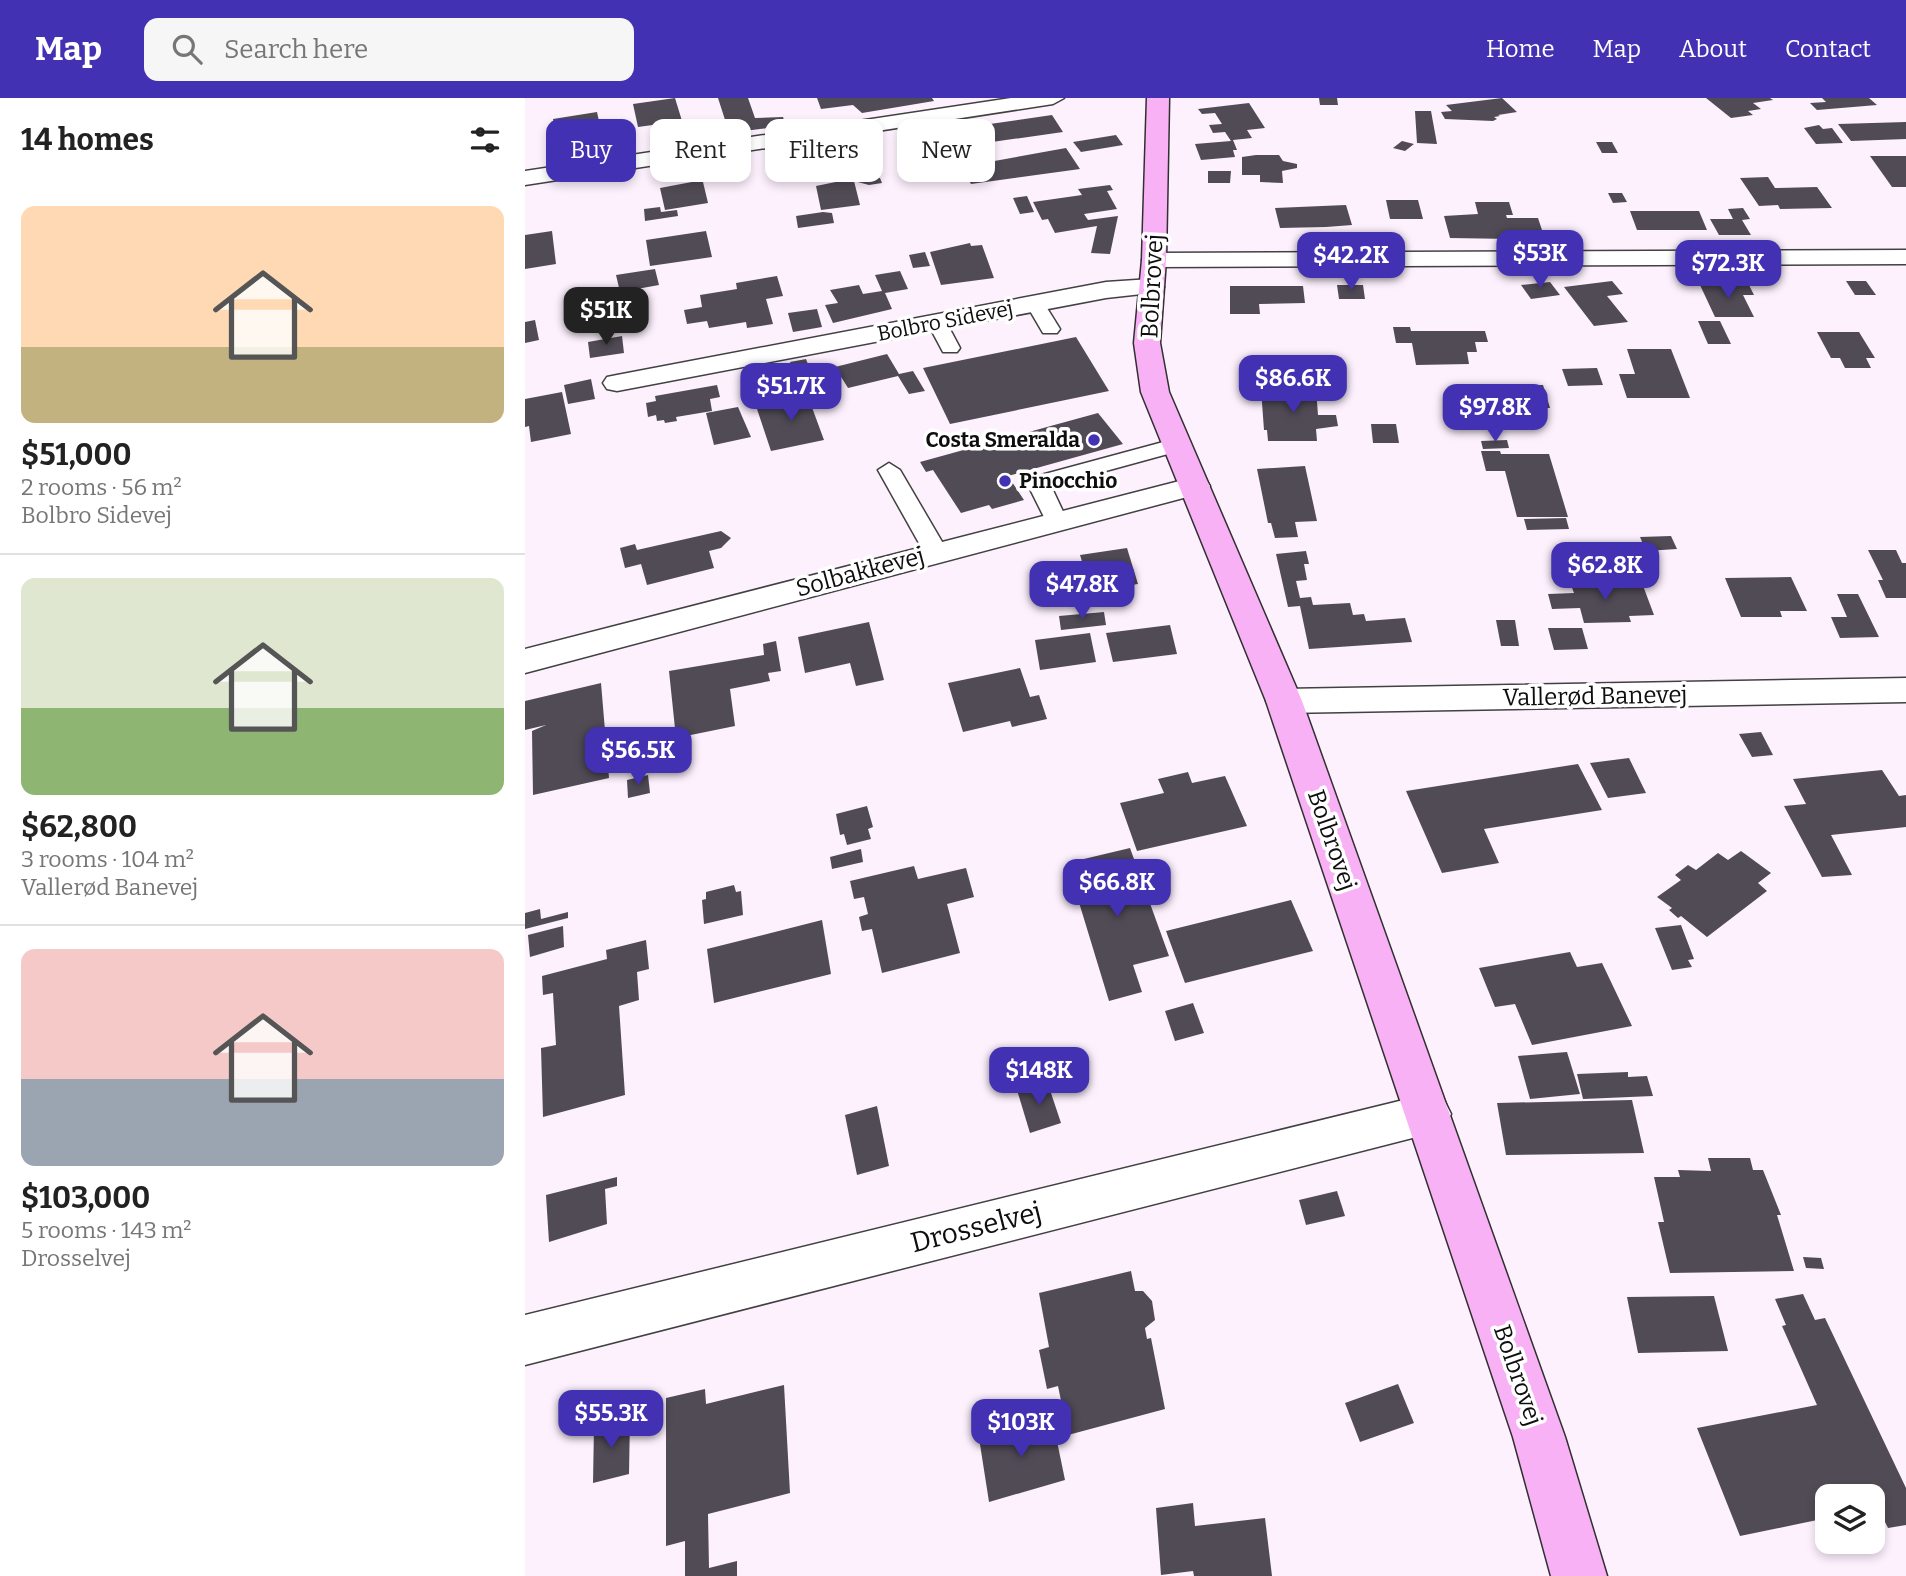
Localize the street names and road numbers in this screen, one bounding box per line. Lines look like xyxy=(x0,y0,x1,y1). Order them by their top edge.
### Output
street label: Bolbrovej xyxy=(1135,233,1169,339)
street label: Bolbro Sidevej xyxy=(875,295,1015,347)
street label: Solbakkevej xyxy=(793,541,927,603)
street label: Vallerød Banevej xyxy=(1502,680,1688,712)
street label: Bolbrovej xyxy=(1302,786,1362,894)
street label: Drosselvej xyxy=(907,1195,1045,1259)
street label: Bolbrovej xyxy=(1488,1321,1548,1429)

